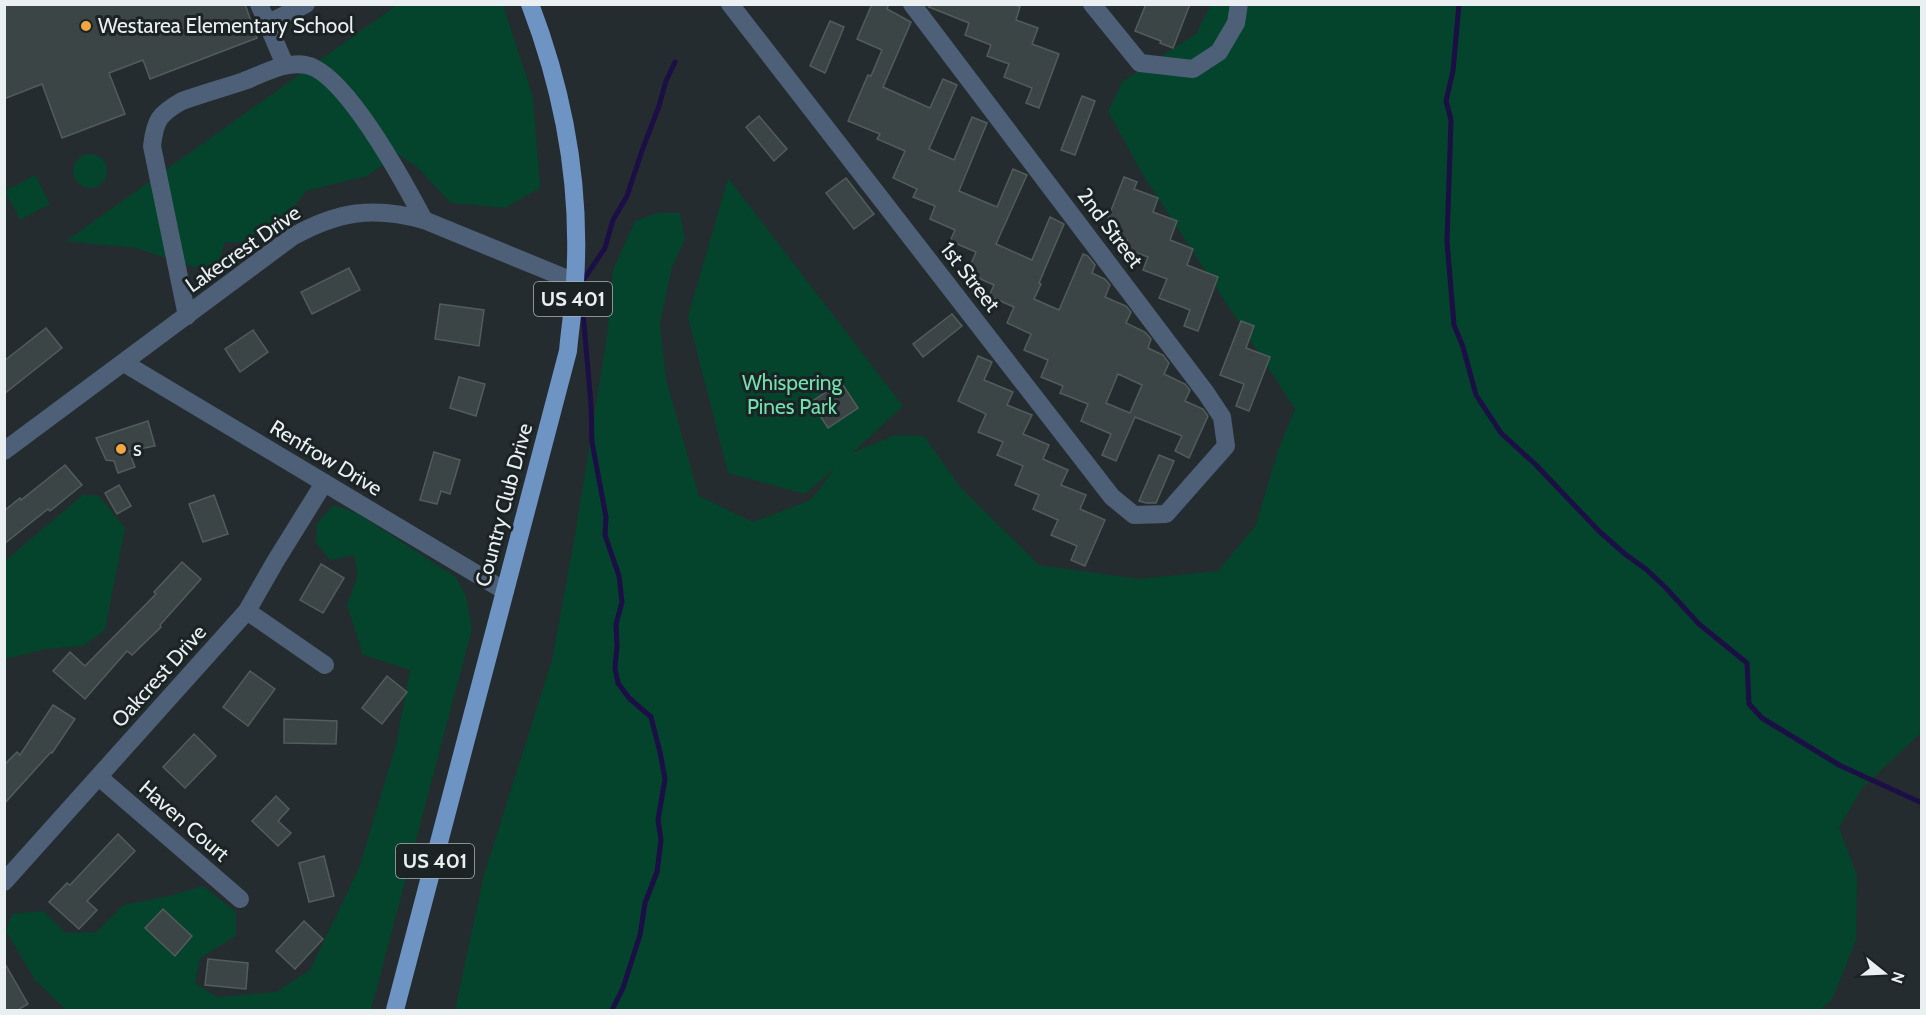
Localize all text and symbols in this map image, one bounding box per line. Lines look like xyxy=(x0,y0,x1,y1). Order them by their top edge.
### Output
place label: Westarea Elementary School xyxy=(98,13,354,38)
marker: Westarea Elementary School xyxy=(79,19,93,33)
street label: 2nd Street xyxy=(1072,183,1148,272)
street label: Lakecrest Drive xyxy=(180,200,305,297)
street label: 1st Street xyxy=(936,237,1005,316)
road number: US 401 xyxy=(534,282,612,316)
park label: Whispering Pines Park xyxy=(742,370,843,419)
street label: Renfrow Drive xyxy=(266,414,387,501)
street label: Country Club Drive xyxy=(470,420,537,589)
place label: s xyxy=(133,436,142,461)
marker: s xyxy=(114,442,128,456)
street label: Oakcrest Drive xyxy=(106,619,211,732)
street label: Haven Court xyxy=(134,775,234,866)
road number: US 401 xyxy=(396,844,474,878)
north arrow xyxy=(1854,943,1914,1003)
text: N xyxy=(1887,969,1909,986)

